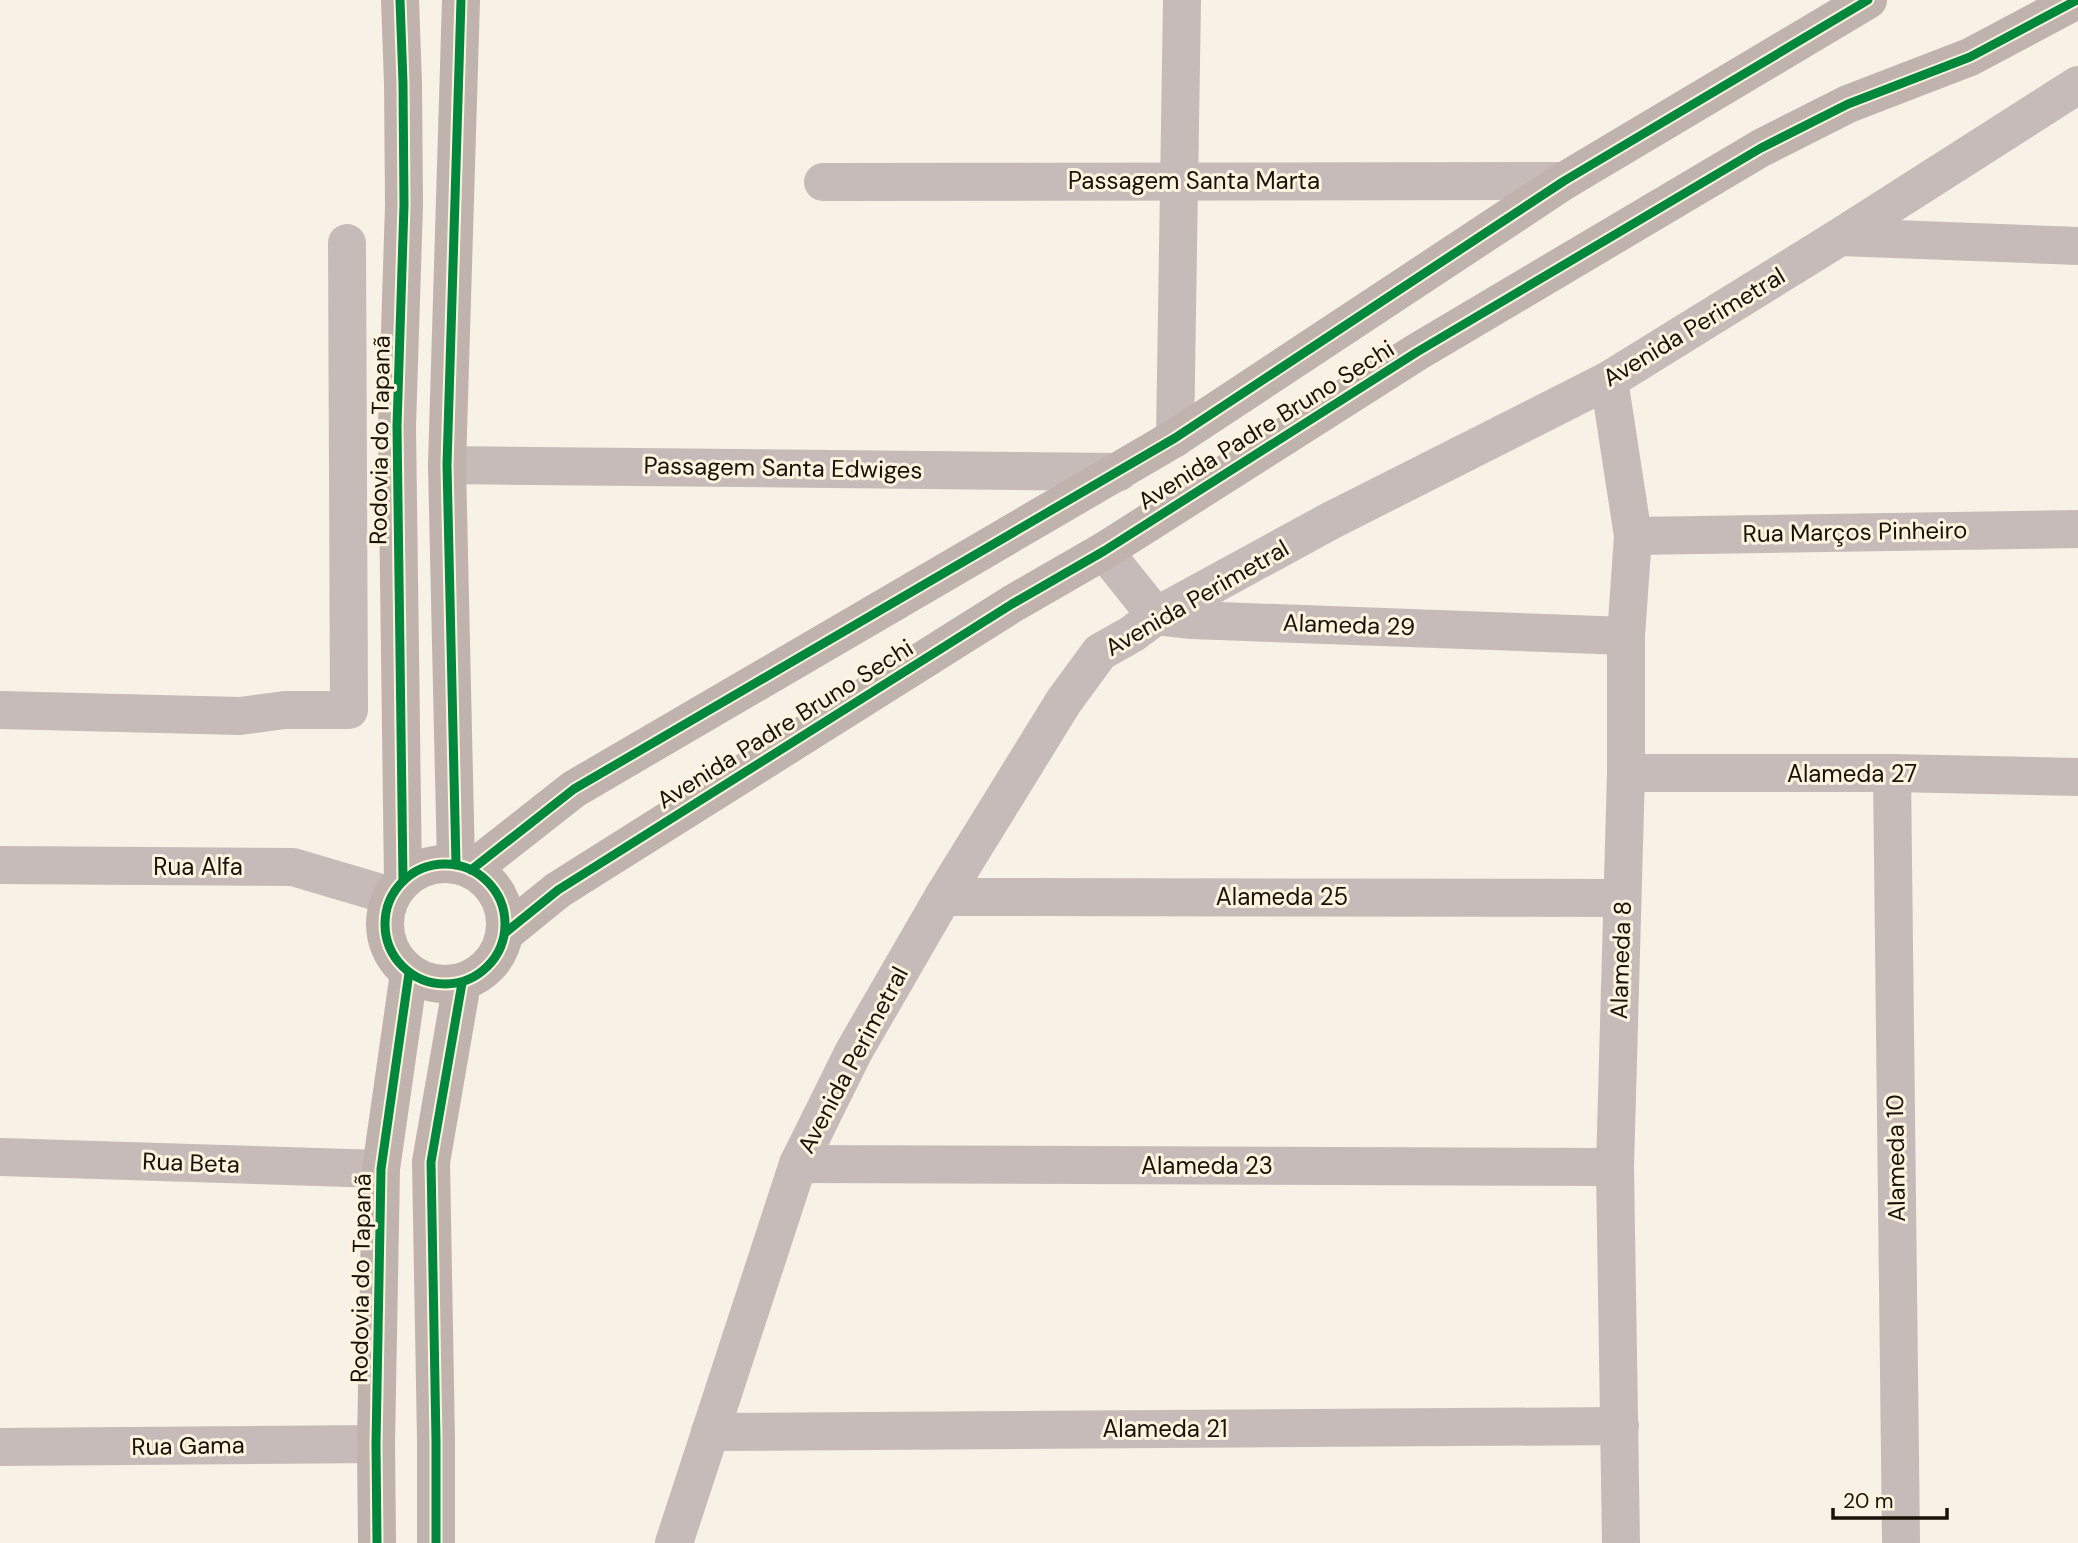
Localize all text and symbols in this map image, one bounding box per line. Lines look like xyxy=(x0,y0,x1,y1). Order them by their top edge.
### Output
street label: Passagem Santa Marta xyxy=(1068,165,1320,196)
street label: Avenida Perimetral xyxy=(1597,260,1791,393)
street label: Avenida Padre Bruno Sechi xyxy=(1132,333,1400,516)
street label: Rodovia do Tapanã xyxy=(362,335,397,545)
street label: Passagem Santa Edwiges xyxy=(643,450,923,485)
street label: Rua Marços Pinheiro xyxy=(1742,514,1968,549)
street label: Avenida Perimetral xyxy=(1099,532,1294,663)
street label: Alameda 29 xyxy=(1282,607,1416,642)
street label: Avenida Padre Bruno Sechi xyxy=(651,632,919,815)
street label: Alameda 27 xyxy=(1787,758,1917,789)
street label: Rua Alfa xyxy=(153,851,243,882)
street label: Alameda 25 xyxy=(1216,881,1348,912)
street label: Alameda 8 xyxy=(1603,900,1638,1020)
street label: Avenida Perimetral xyxy=(790,961,915,1159)
street label: Alameda 10 xyxy=(1879,1094,1912,1222)
street label: Rua Beta xyxy=(142,1145,240,1180)
street label: Alameda 23 xyxy=(1141,1150,1273,1181)
street label: Rodovia do Tapanã xyxy=(343,1173,378,1383)
street label: Alameda 21 xyxy=(1102,1413,1228,1444)
street label: Rua Gama xyxy=(131,1429,245,1462)
scale bar xyxy=(1833,1476,1947,1520)
text: 20 m xyxy=(1843,1487,1894,1515)

